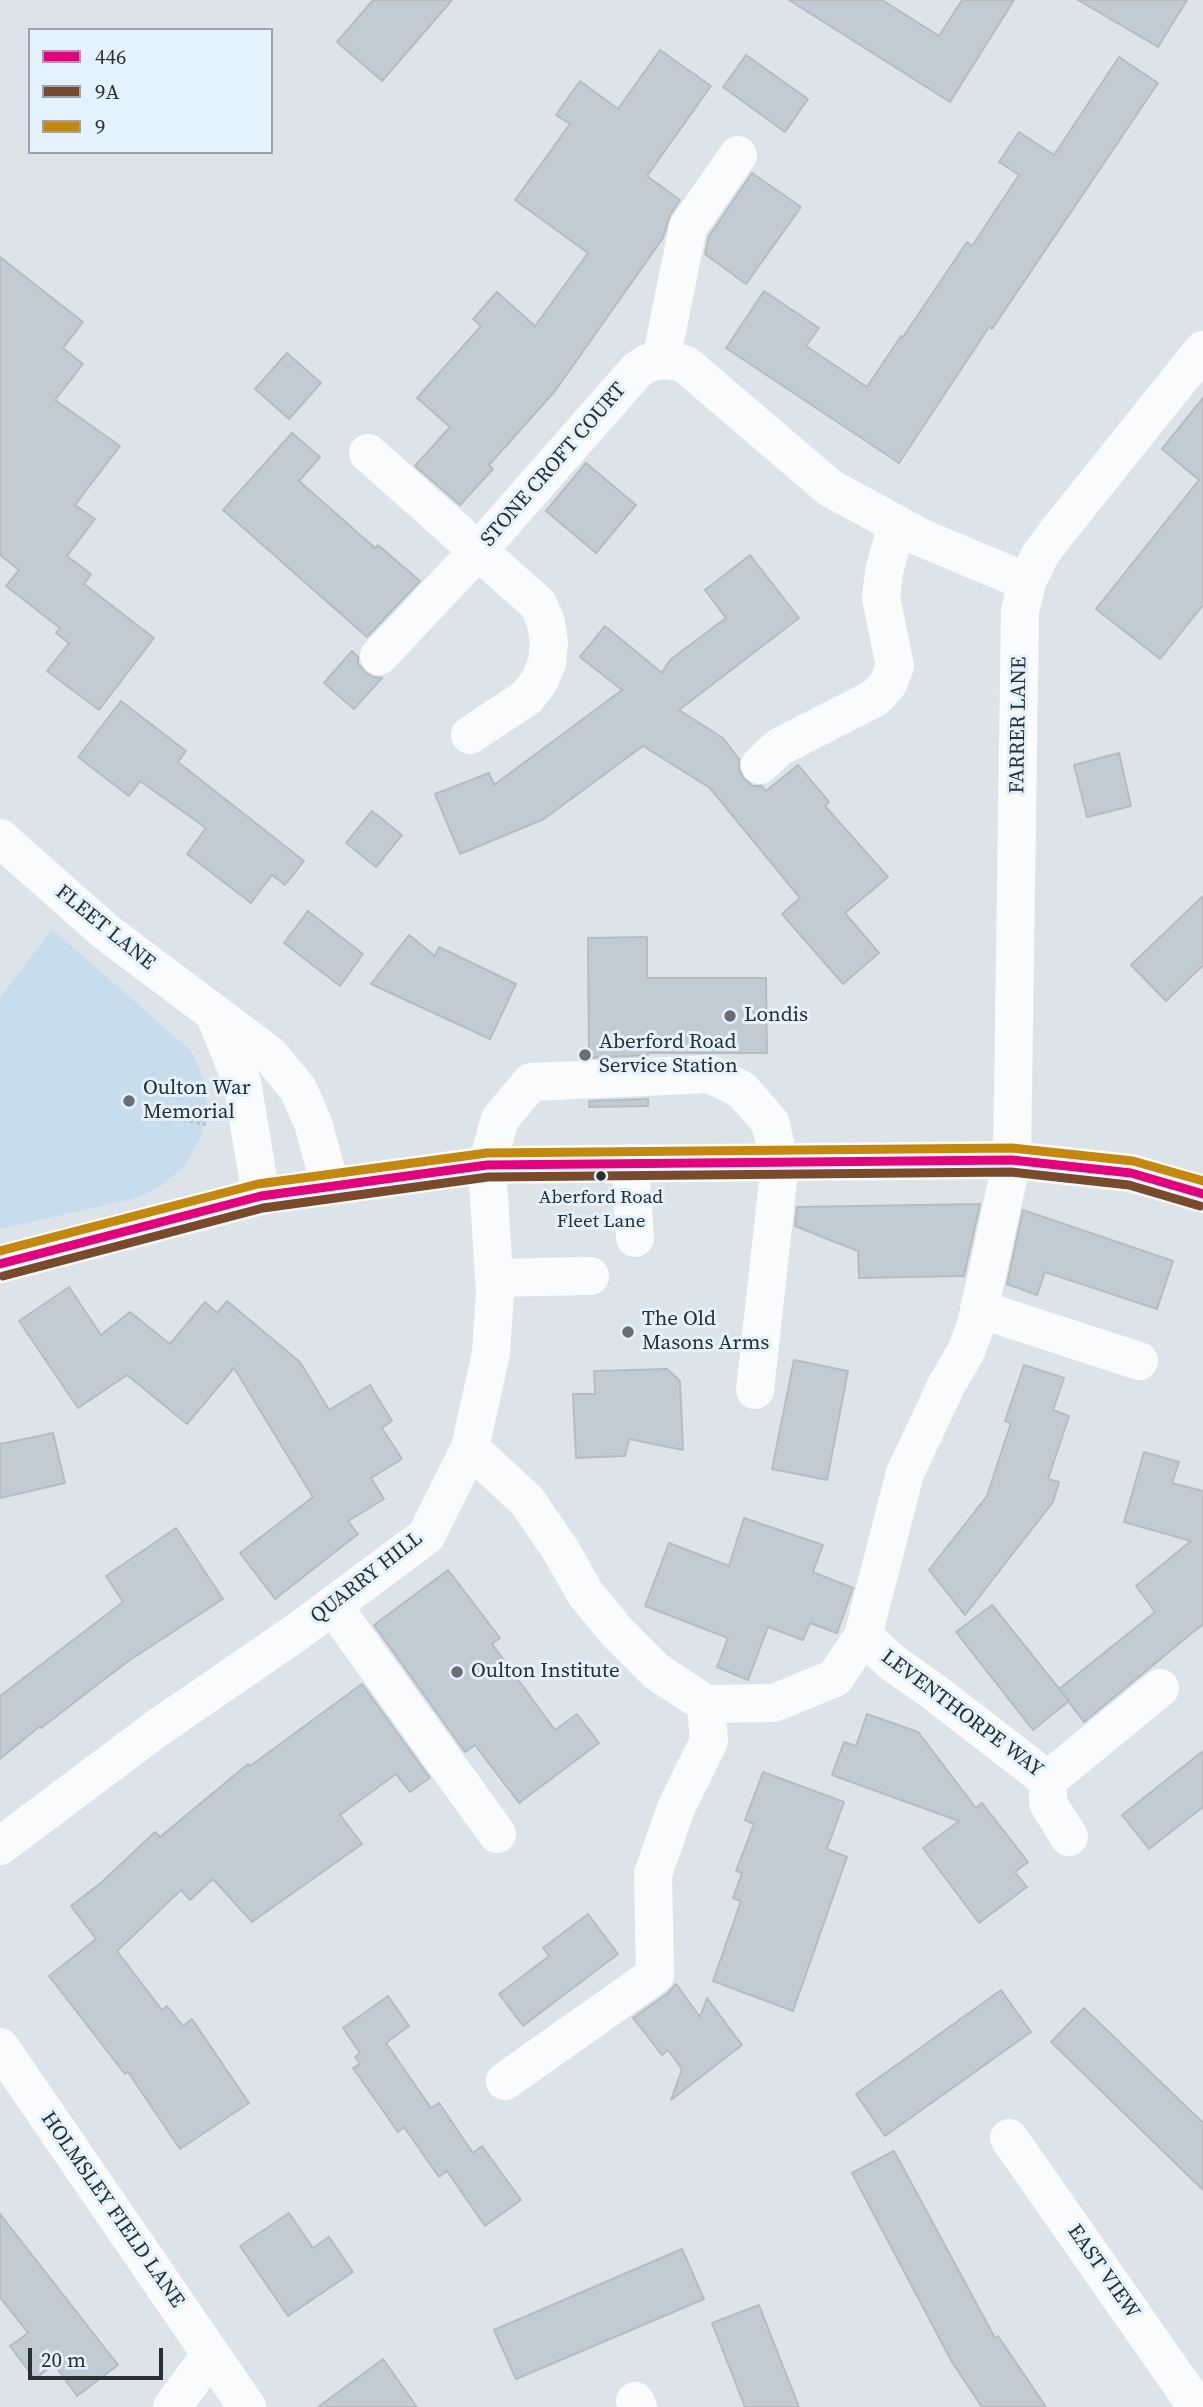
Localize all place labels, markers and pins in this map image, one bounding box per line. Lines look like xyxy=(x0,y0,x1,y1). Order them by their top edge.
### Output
place label: Londis xyxy=(744,1003,808,1029)
marker: Londis xyxy=(722,1008,738,1024)
place label: Aberford Road Service Station xyxy=(599,1030,738,1080)
marker: Aberford Road Service Station xyxy=(577,1047,593,1063)
place label: Oulton War Memorial xyxy=(143,1076,251,1126)
marker: Oulton War Memorial xyxy=(121,1093,137,1109)
marker: Aberford Road Fleet Lane xyxy=(594,1169,608,1183)
place label: Aberford Road Fleet Lane xyxy=(539,1187,663,1231)
place label: The Old Masons Arms xyxy=(642,1307,769,1357)
marker: The Old Masons Arms xyxy=(620,1324,636,1340)
place label: Oulton Institute xyxy=(471,1659,620,1685)
marker: Oulton Institute xyxy=(449,1664,465,1680)

